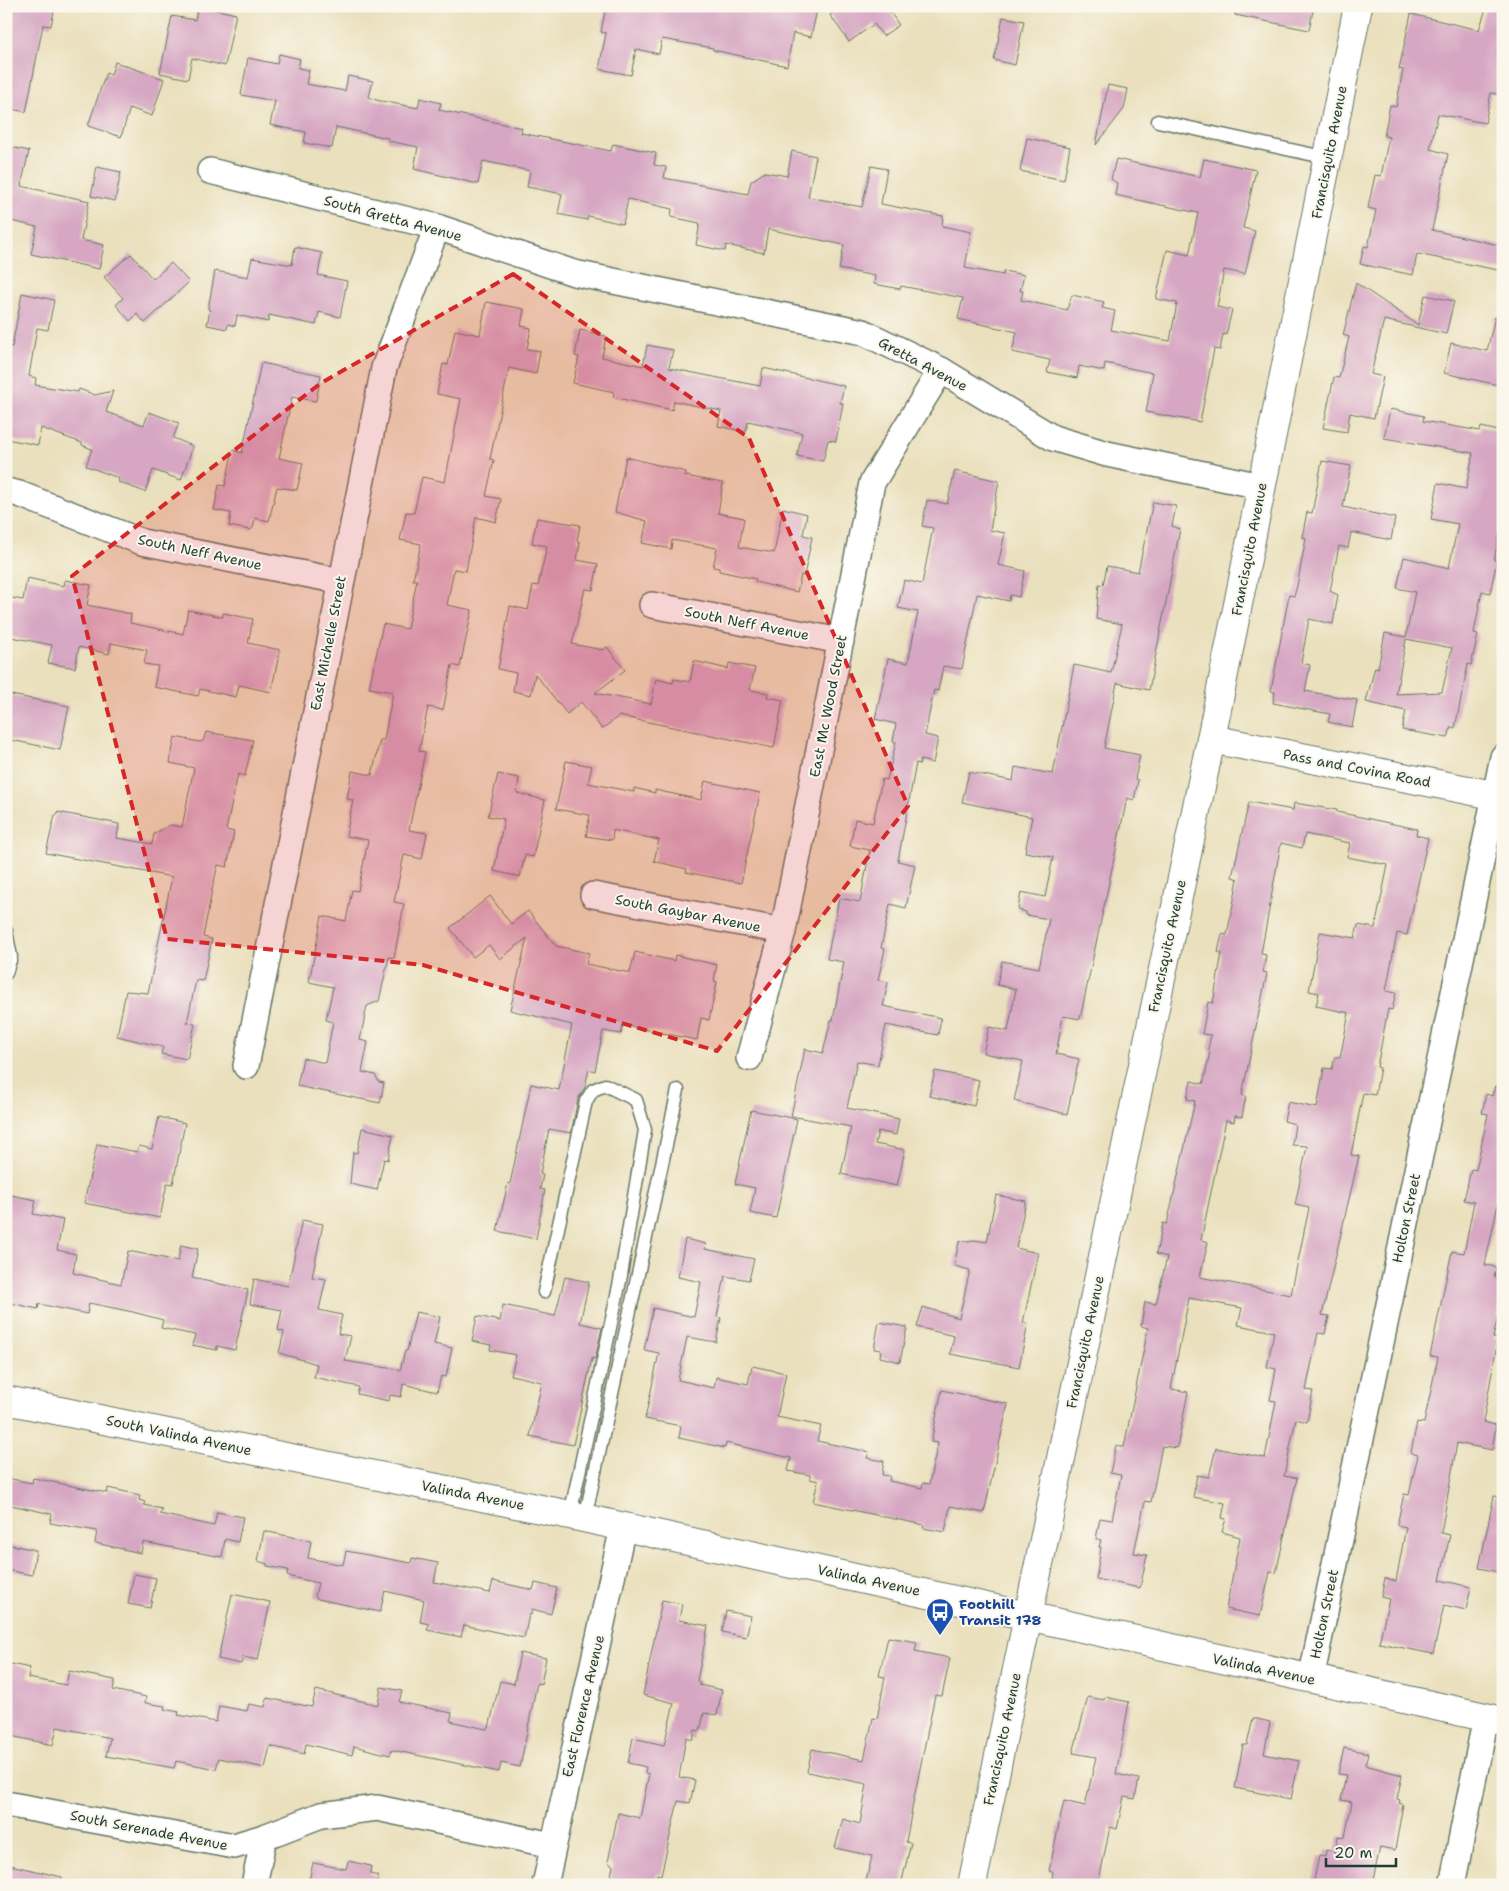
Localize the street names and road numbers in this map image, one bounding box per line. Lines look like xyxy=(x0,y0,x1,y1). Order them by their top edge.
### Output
street label: Francisquito Avenue xyxy=(1307,84,1351,220)
street label: South Gretta Avenue xyxy=(322,191,464,245)
street label: Gretta Avenue xyxy=(875,333,971,395)
street label: Francisquito Avenue xyxy=(1227,481,1271,617)
street label: South Neff Avenue xyxy=(136,530,264,574)
street label: East Michelle Street xyxy=(306,574,350,712)
street label: South Neff Avenue xyxy=(683,602,811,644)
street label: East Mc Wood Street xyxy=(805,633,851,779)
street label: Pass and Covina Road xyxy=(1282,745,1433,791)
street label: Francisquito Avenue xyxy=(1144,878,1190,1014)
street label: South Gaybar Avenue xyxy=(614,890,762,936)
street label: Holton Street xyxy=(1388,1172,1424,1264)
street label: Francisquito Avenue xyxy=(1062,1274,1108,1410)
street label: South Valinda Avenue xyxy=(104,1411,254,1459)
street label: Valinda Avenue xyxy=(420,1476,526,1514)
street label: Valinda Avenue xyxy=(816,1560,922,1600)
street label: Holton Street xyxy=(1306,1568,1342,1660)
street label: East Florence Avenue xyxy=(558,1633,608,1779)
street label: Valinda Avenue xyxy=(1211,1649,1317,1689)
street label: Francisquito Avenue xyxy=(979,1671,1025,1807)
street label: South Serenade Avenue xyxy=(69,1806,229,1854)

